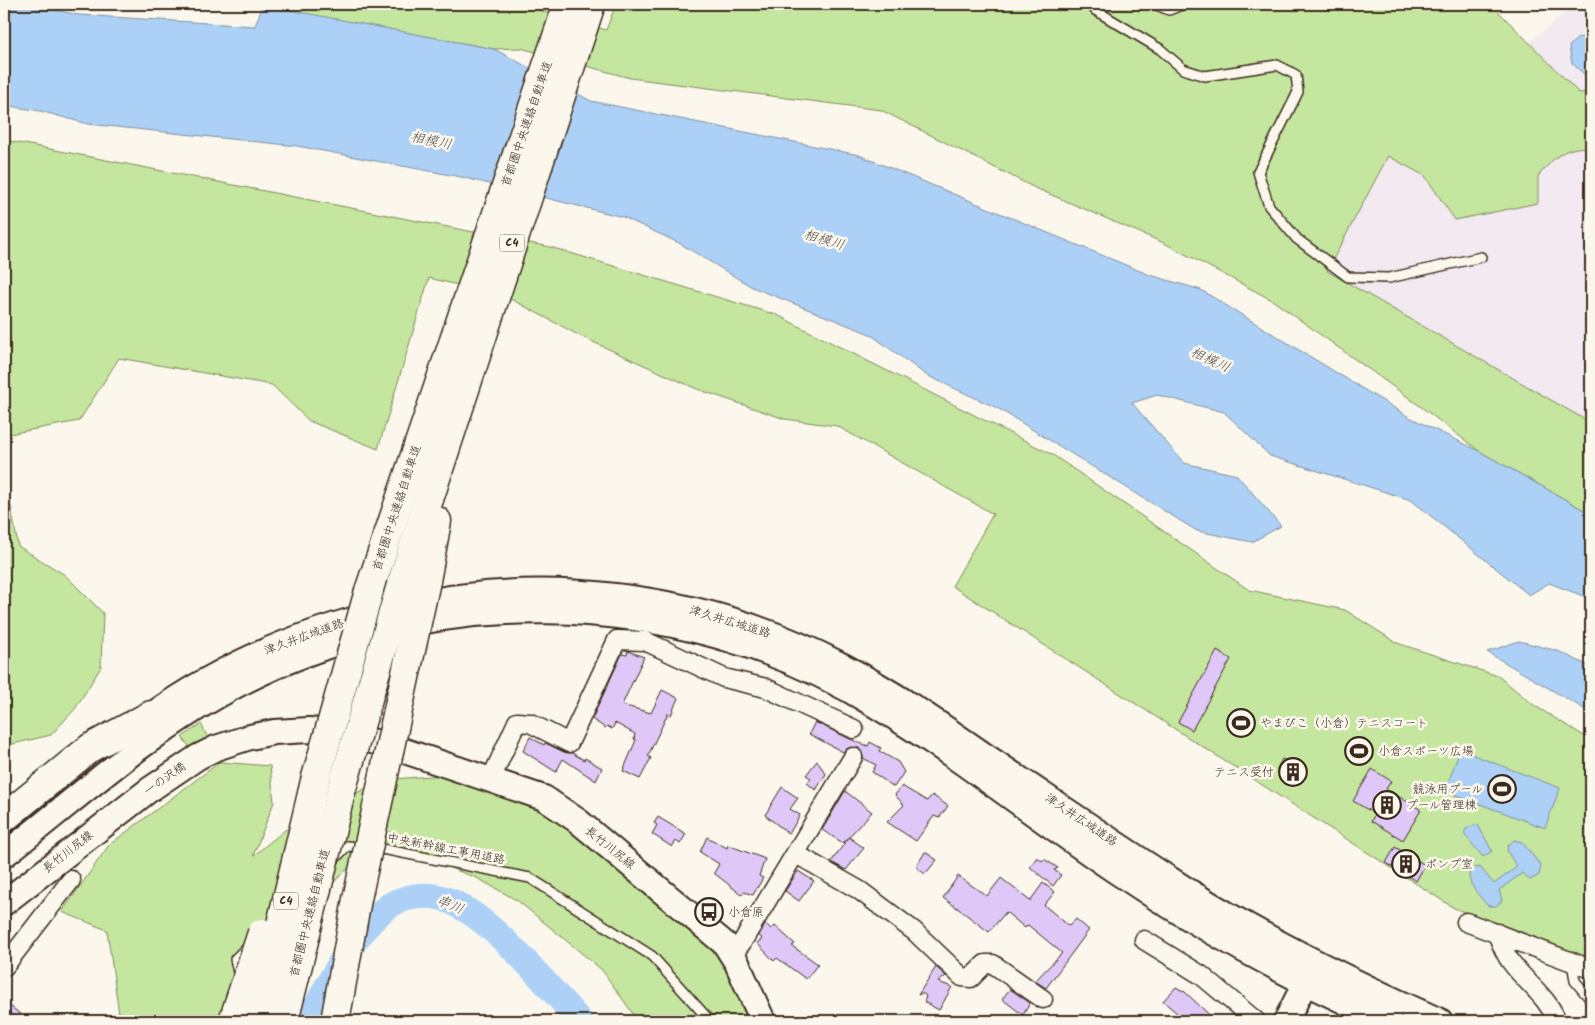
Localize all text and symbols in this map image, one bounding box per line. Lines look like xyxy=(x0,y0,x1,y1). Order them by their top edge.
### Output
street label: 首都圏中央連絡自動車道 xyxy=(497,58,557,190)
water label: 相模川 xyxy=(408,126,454,156)
water label: 相模川 xyxy=(801,223,847,257)
road number: C4 xyxy=(500,234,524,252)
water label: 相模川 xyxy=(1186,341,1234,379)
street label: 首都圏中央連絡自動車道 xyxy=(368,442,426,574)
street label: 津久井広域道路 xyxy=(687,601,773,643)
street label: 津久井広域道路 xyxy=(261,614,347,660)
sports icon: やまびこ（小倉）テニスコート xyxy=(1226,708,1256,738)
place label: やまびこ（小倉）テニスコート xyxy=(1260,714,1428,733)
sports icon: 小倉スポーツ広場 xyxy=(1344,736,1374,766)
place label: 小倉スポーツ広場 xyxy=(1378,742,1474,761)
street label: 一の沢橋 xyxy=(140,757,190,801)
building icon: テニス受付 xyxy=(1278,757,1308,787)
place label: テニス受付 xyxy=(1214,763,1274,782)
sports icon: 競泳用プール xyxy=(1487,774,1517,804)
place label: 競泳用プール xyxy=(1412,780,1483,799)
street label: 津久井広域道路 xyxy=(1041,789,1121,851)
building icon: プール管理棟 xyxy=(1372,790,1402,820)
place label: プール管理棟 xyxy=(1406,796,1477,815)
street label: 長竹川尻線 xyxy=(581,822,639,874)
street label: 長竹川尻線 xyxy=(39,826,97,878)
street label: 中央新幹線工事用道路 xyxy=(385,828,507,870)
street label: 首都圏中央連絡自動車道 xyxy=(285,847,335,979)
building icon: ポンプ室 xyxy=(1391,849,1421,879)
place label: ポンプ室 xyxy=(1425,855,1473,874)
water label: 串川 xyxy=(433,889,467,921)
road number: C4 xyxy=(274,892,298,909)
bus stop icon: 小倉原 xyxy=(694,897,724,927)
place label: 小倉原 xyxy=(728,903,764,922)

